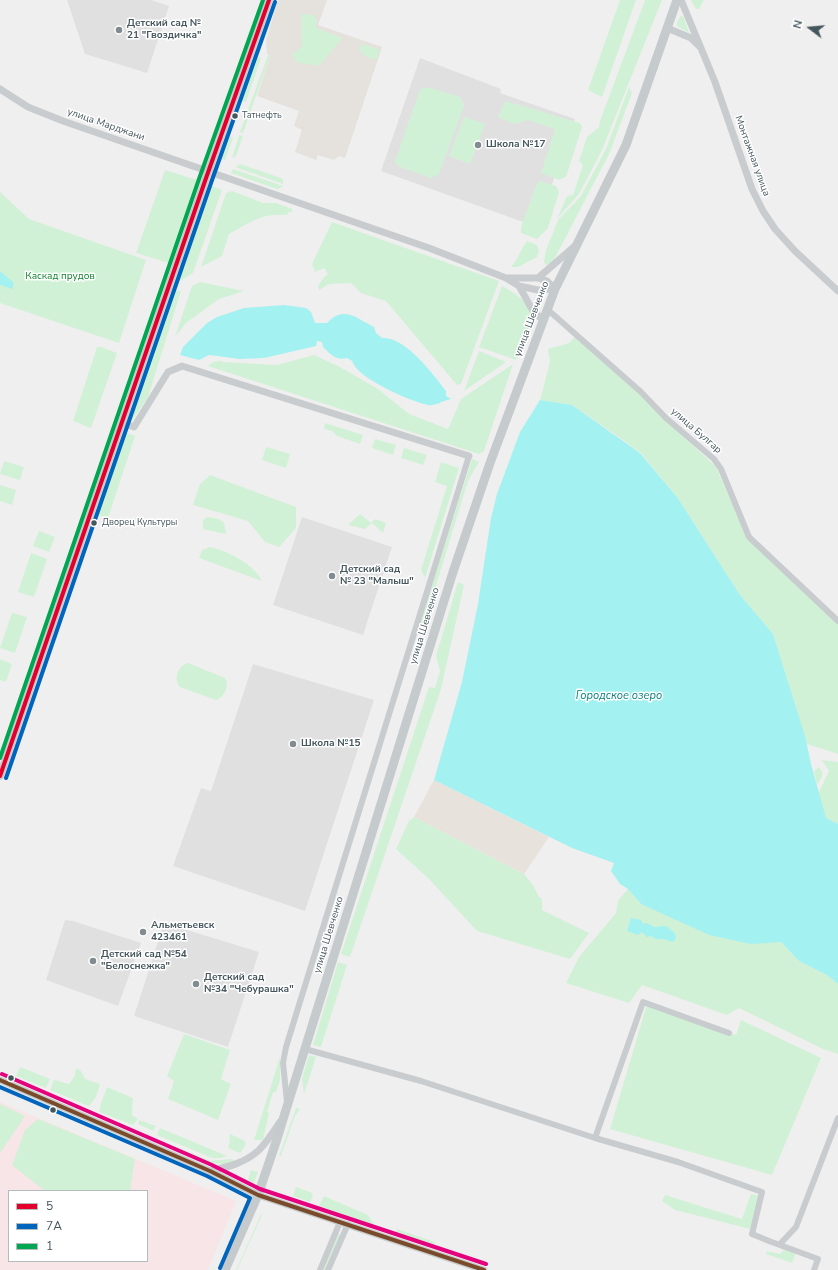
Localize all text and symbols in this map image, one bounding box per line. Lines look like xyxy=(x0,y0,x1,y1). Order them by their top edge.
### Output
north arrow xyxy=(790,8,830,48)
place label: Детский сад № 21 "Гвоздичка" xyxy=(127,18,201,42)
text: N xyxy=(790,19,806,31)
marker: Детский сад № 21 "Гвоздичка" xyxy=(114,25,124,35)
street label: улица Марджани xyxy=(66,106,146,144)
marker: Татнефть xyxy=(230,111,240,121)
place label: Татнефть xyxy=(242,111,282,121)
street label: Монтажная улица xyxy=(732,114,772,198)
place label: Школа №17 xyxy=(486,139,545,151)
marker: Школа №17 xyxy=(473,140,483,150)
park label: Каскад прудов xyxy=(25,271,95,283)
street label: улица Шевченко xyxy=(512,280,552,358)
street label: улица Булгар xyxy=(668,406,724,456)
marker: Дворец Культуры xyxy=(89,518,99,528)
place label: Дворец Культуры xyxy=(102,518,177,528)
place label: Детский сад № 23 "Малыш" xyxy=(340,564,414,588)
marker: Детский сад № 23 "Малыш" xyxy=(327,571,337,581)
street label: улица Шевченко xyxy=(408,586,442,666)
water label: Городское озеро xyxy=(576,689,662,703)
place label: Школа №15 xyxy=(301,738,360,750)
marker: Школа №15 xyxy=(288,739,298,749)
street label: улица Шевченко xyxy=(312,895,346,975)
place label: Альметьевск 423461 xyxy=(151,920,214,944)
marker: Альметьевск 423461 xyxy=(138,927,148,937)
place label: Детский сад №54 "Белоснежка" xyxy=(101,949,187,972)
marker: Детский сад №54 "Белоснежка" xyxy=(88,956,98,966)
place label: Детский сад №34 "Чебурашка" xyxy=(204,972,294,996)
marker: Детский сад №34 "Чебурашка" xyxy=(191,979,201,989)
unlabelled marker xyxy=(6,1073,16,1083)
unlabelled marker xyxy=(48,1105,58,1115)
legend xyxy=(8,1190,148,1262)
text: 5 xyxy=(46,1198,53,1214)
text: 7А xyxy=(46,1218,62,1234)
text: 1 xyxy=(46,1238,53,1254)

